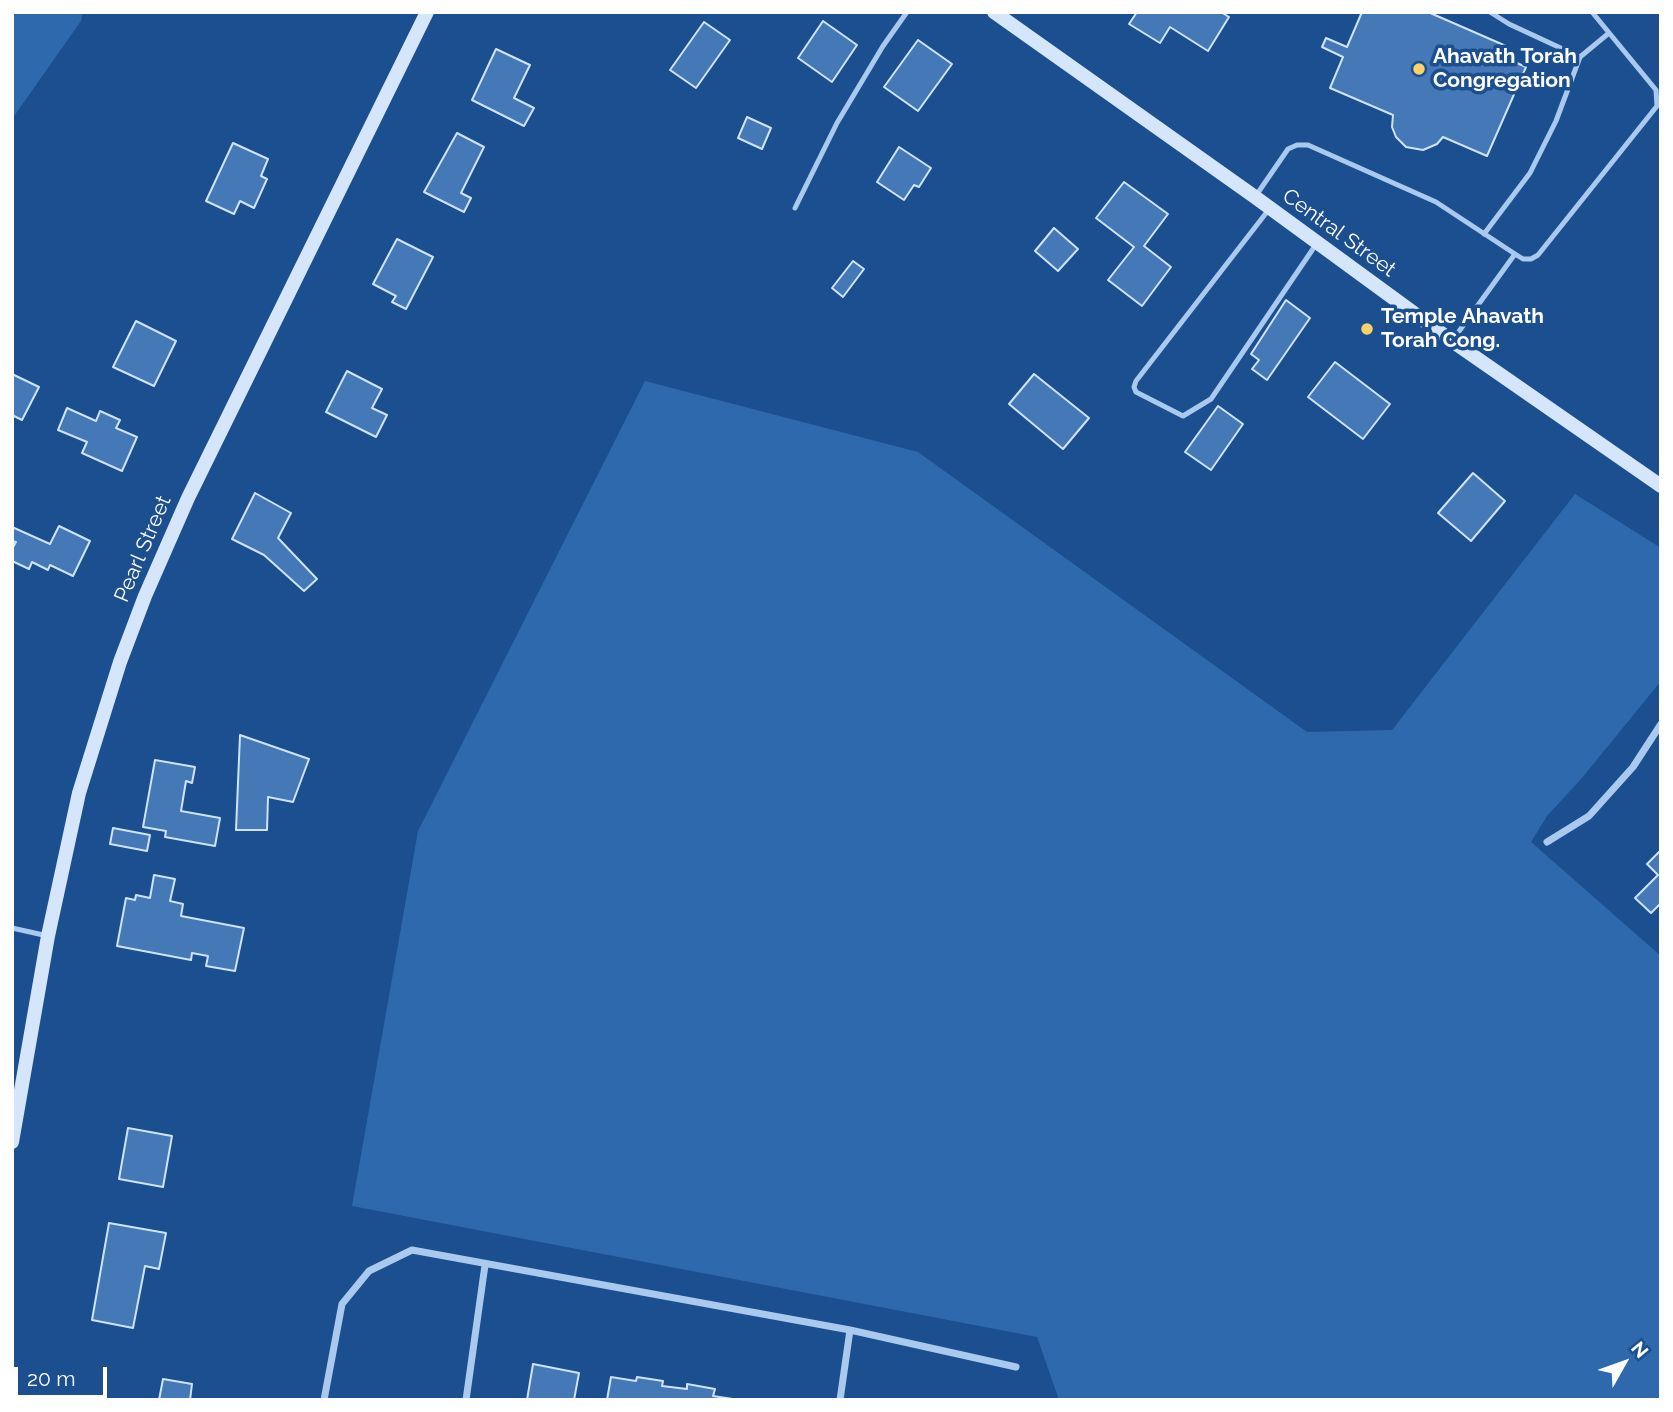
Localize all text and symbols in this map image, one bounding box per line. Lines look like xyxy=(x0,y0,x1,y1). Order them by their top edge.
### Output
place label: Ahavath Torah Congregation xyxy=(1433,44,1577,94)
marker: Ahavath Torah Congregation xyxy=(1411,61,1427,77)
street label: Central Street xyxy=(1277,183,1401,283)
place label: Temple Ahavath Torah Cong. xyxy=(1381,304,1544,354)
marker: Temple Ahavath Torah Cong. xyxy=(1359,321,1375,337)
street label: Pearl Street xyxy=(109,492,177,606)
north arrow xyxy=(1589,1328,1659,1398)
text: N xyxy=(1627,1337,1653,1362)
scale bar xyxy=(18,1352,110,1396)
text: 20 m xyxy=(27,1366,75,1391)

